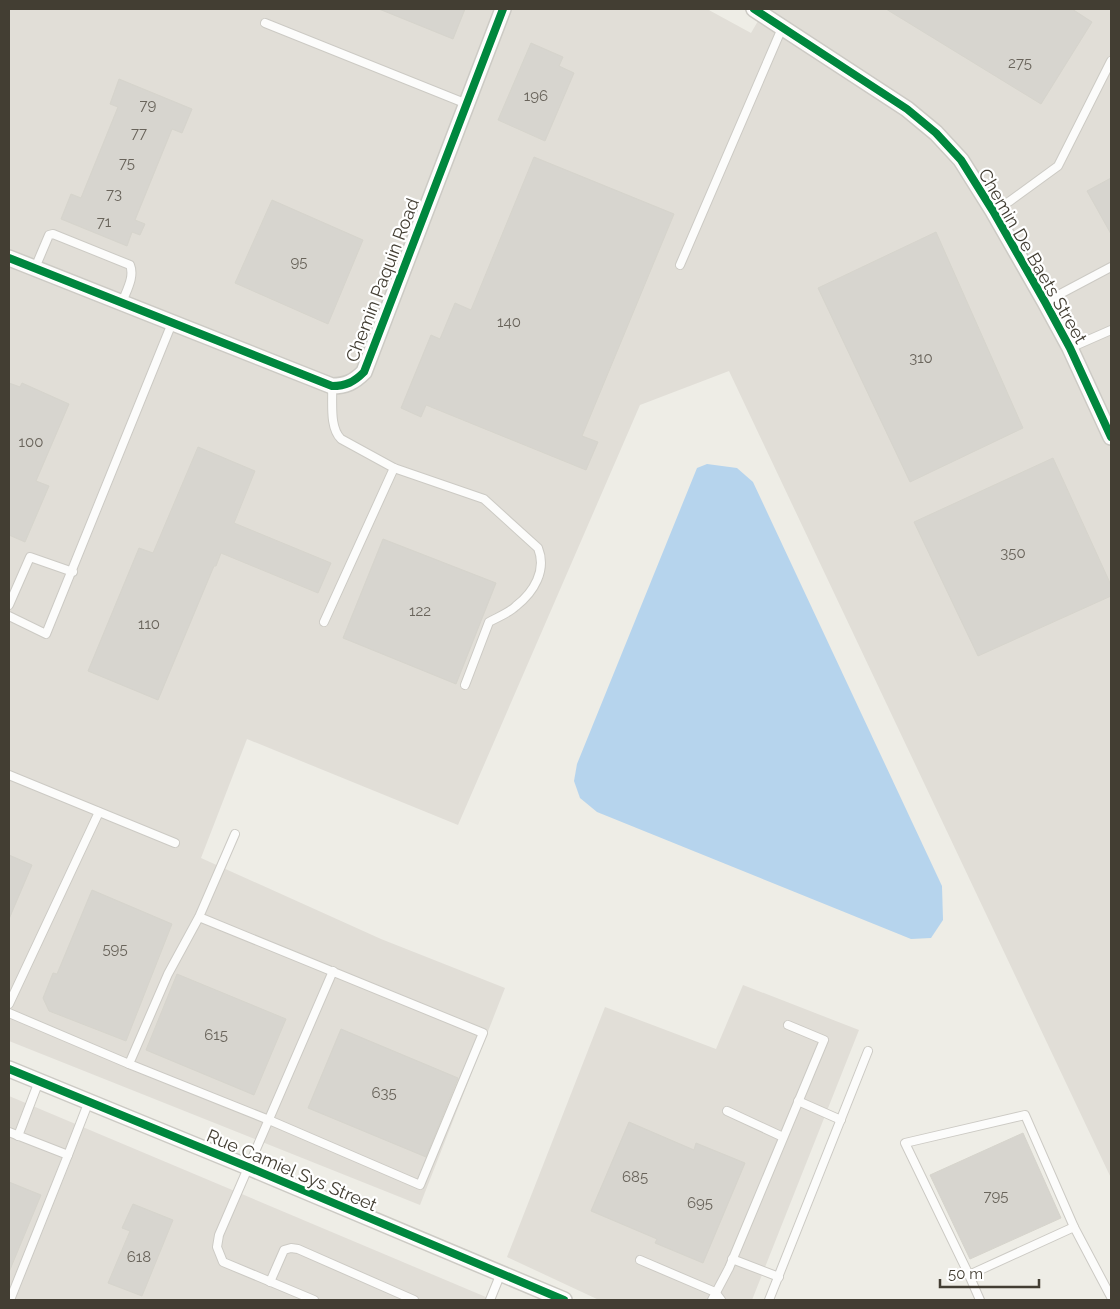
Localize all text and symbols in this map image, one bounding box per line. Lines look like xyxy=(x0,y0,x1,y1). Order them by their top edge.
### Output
house number: 275 xyxy=(1008,54,1032,72)
house number: 196 xyxy=(524,87,548,105)
house number: 79 xyxy=(140,96,157,114)
house number: 77 xyxy=(131,124,147,142)
house number: 75 xyxy=(119,154,135,172)
street label: Chemin De Baets Street xyxy=(974,165,1092,347)
house number: 73 xyxy=(106,185,122,203)
street label: Chemin Paquin Road xyxy=(341,195,423,365)
house number: 71 xyxy=(97,213,112,231)
house number: 95 xyxy=(291,253,307,271)
house number: 140 xyxy=(497,313,521,331)
house number: 310 xyxy=(909,349,933,367)
house number: 100 xyxy=(19,433,43,451)
house number: 350 xyxy=(1000,544,1026,562)
house number: 122 xyxy=(409,602,431,620)
house number: 110 xyxy=(138,615,160,633)
house number: 595 xyxy=(102,940,128,958)
house number: 615 xyxy=(204,1026,228,1044)
house number: 635 xyxy=(371,1084,397,1102)
street label: Rue Camiel Sys Street xyxy=(204,1125,380,1215)
house number: 685 xyxy=(622,1168,648,1186)
house number: 795 xyxy=(984,1187,1008,1205)
house number: 695 xyxy=(687,1194,713,1212)
house number: 618 xyxy=(127,1248,151,1266)
scale bar xyxy=(940,1256,1039,1288)
text: 50 m xyxy=(948,1265,983,1283)

